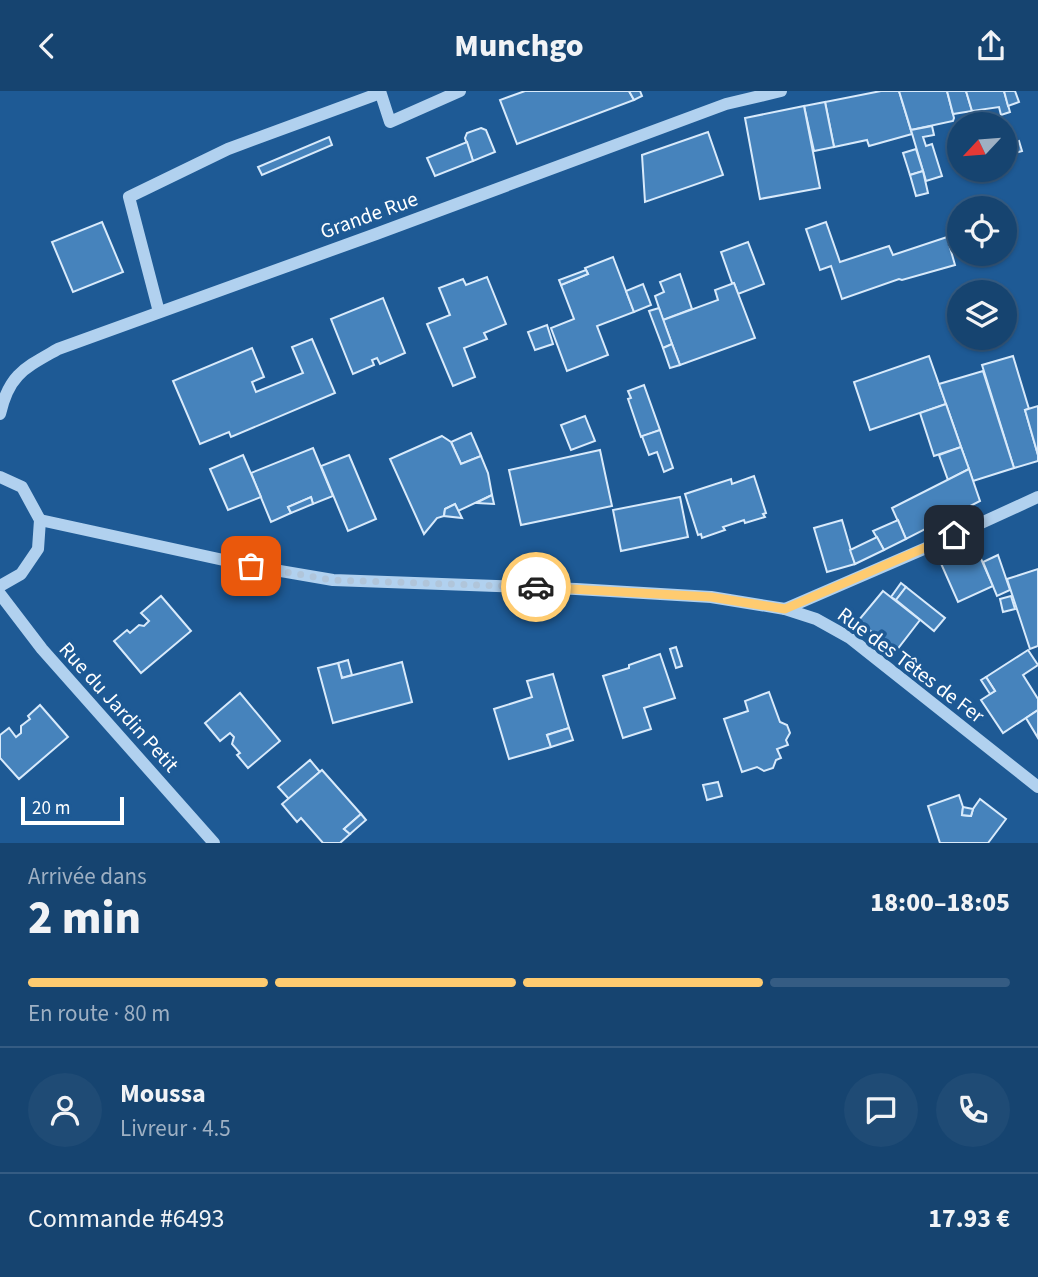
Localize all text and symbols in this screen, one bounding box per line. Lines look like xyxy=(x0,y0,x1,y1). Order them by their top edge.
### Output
text: Munchgo xyxy=(454,23,584,69)
icon: back xyxy=(28,27,66,65)
icon: share xyxy=(972,27,1010,65)
north arrow xyxy=(947,112,1017,182)
map controls xyxy=(947,112,1017,350)
street label: Grande Rue xyxy=(316,183,422,247)
button: locate xyxy=(947,196,1017,266)
button: layers xyxy=(947,280,1017,350)
pin xyxy=(924,505,984,565)
icon: home xyxy=(935,516,973,554)
pin xyxy=(221,536,281,596)
icon: bag xyxy=(232,547,270,585)
courier xyxy=(501,552,571,622)
icon: car xyxy=(517,568,555,606)
street label: Rue des Têtes de Fer xyxy=(831,600,991,731)
street label: Rue du Jardin Petit xyxy=(52,635,186,779)
scale bar xyxy=(21,794,124,826)
text: 20 m xyxy=(32,795,70,822)
text: Arrivée dans xyxy=(28,860,147,893)
text: 18:00–18:05 xyxy=(870,884,1010,921)
text: 2 min xyxy=(28,886,141,951)
text: En route · 80 m xyxy=(28,997,170,1030)
button: person xyxy=(28,1073,102,1147)
button: chat xyxy=(844,1073,918,1147)
button: phone xyxy=(936,1073,1010,1147)
text: Moussa xyxy=(120,1075,206,1112)
text: Livreur · 4.5 xyxy=(120,1112,231,1145)
text: Commande #6493 xyxy=(28,1200,225,1237)
text: 17.93 € xyxy=(928,1200,1010,1237)

